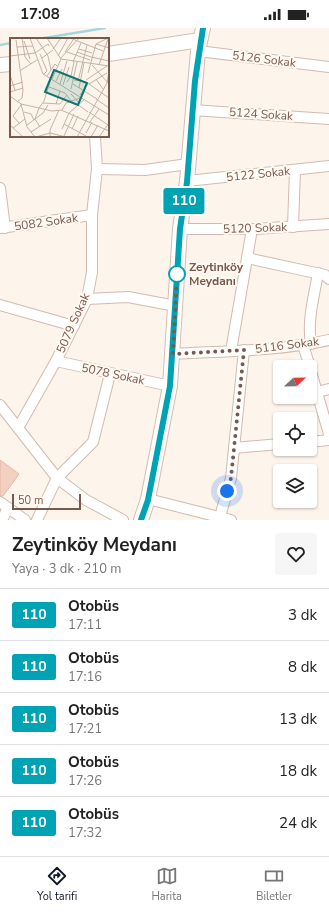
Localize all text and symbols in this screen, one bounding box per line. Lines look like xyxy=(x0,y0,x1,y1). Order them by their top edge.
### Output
text: 17:08 xyxy=(20,4,60,24)
inset map xyxy=(10,38,109,137)
street label: 5126 Sokak xyxy=(231,47,298,71)
street label: 5124 Sokak xyxy=(228,104,295,124)
street label: 5122 Sokak xyxy=(225,163,292,185)
line badge: 110 xyxy=(161,188,207,214)
text: 110 xyxy=(171,191,197,210)
street label: 5082 Sokak xyxy=(13,209,80,234)
street label: 5120 Sokak xyxy=(223,219,288,237)
place label: Zeytinköy Meydanı xyxy=(189,259,244,289)
marker: Zeytinköy Meydanı xyxy=(168,265,186,283)
street label: 5079 Sokak xyxy=(53,289,94,356)
street label: 5116 Sokak xyxy=(254,333,321,357)
street label: 5078 Sokak xyxy=(80,359,147,389)
north arrow xyxy=(273,360,317,404)
map controls xyxy=(273,360,317,508)
button: locate xyxy=(273,412,317,456)
button: layers xyxy=(273,464,317,508)
your location xyxy=(217,481,237,501)
scale bar xyxy=(12,492,81,511)
text: 50 m xyxy=(18,493,43,508)
text: Zeytinköy Meydanı xyxy=(12,532,177,558)
button: heart xyxy=(275,533,317,575)
text: Yaya · 3 dk · 210 m xyxy=(12,560,121,578)
text: Otobüs xyxy=(68,596,119,616)
text: 110 xyxy=(21,605,47,624)
text: 3 dk xyxy=(288,605,317,625)
text: 17:11 xyxy=(68,616,102,634)
text: Otobüs xyxy=(68,648,119,668)
text: 110 xyxy=(21,657,47,676)
text: 8 dk xyxy=(288,657,317,677)
text: 17:16 xyxy=(68,668,102,686)
text: Otobüs xyxy=(68,700,119,720)
text: 110 xyxy=(21,709,47,728)
text: 13 dk xyxy=(279,709,317,729)
text: 17:21 xyxy=(68,720,102,738)
text: Otobüs xyxy=(68,752,119,772)
text: 110 xyxy=(21,761,47,780)
text: 18 dk xyxy=(279,761,317,781)
text: 17:26 xyxy=(68,772,102,790)
text: Otobüs xyxy=(68,804,119,824)
text: 110 xyxy=(21,813,47,832)
text: 24 dk xyxy=(279,813,317,833)
text: 17:32 xyxy=(68,824,102,842)
tab: Yol tarifi xyxy=(37,865,77,904)
tab: Harita xyxy=(151,865,182,904)
tab: Biletler xyxy=(256,865,292,904)

